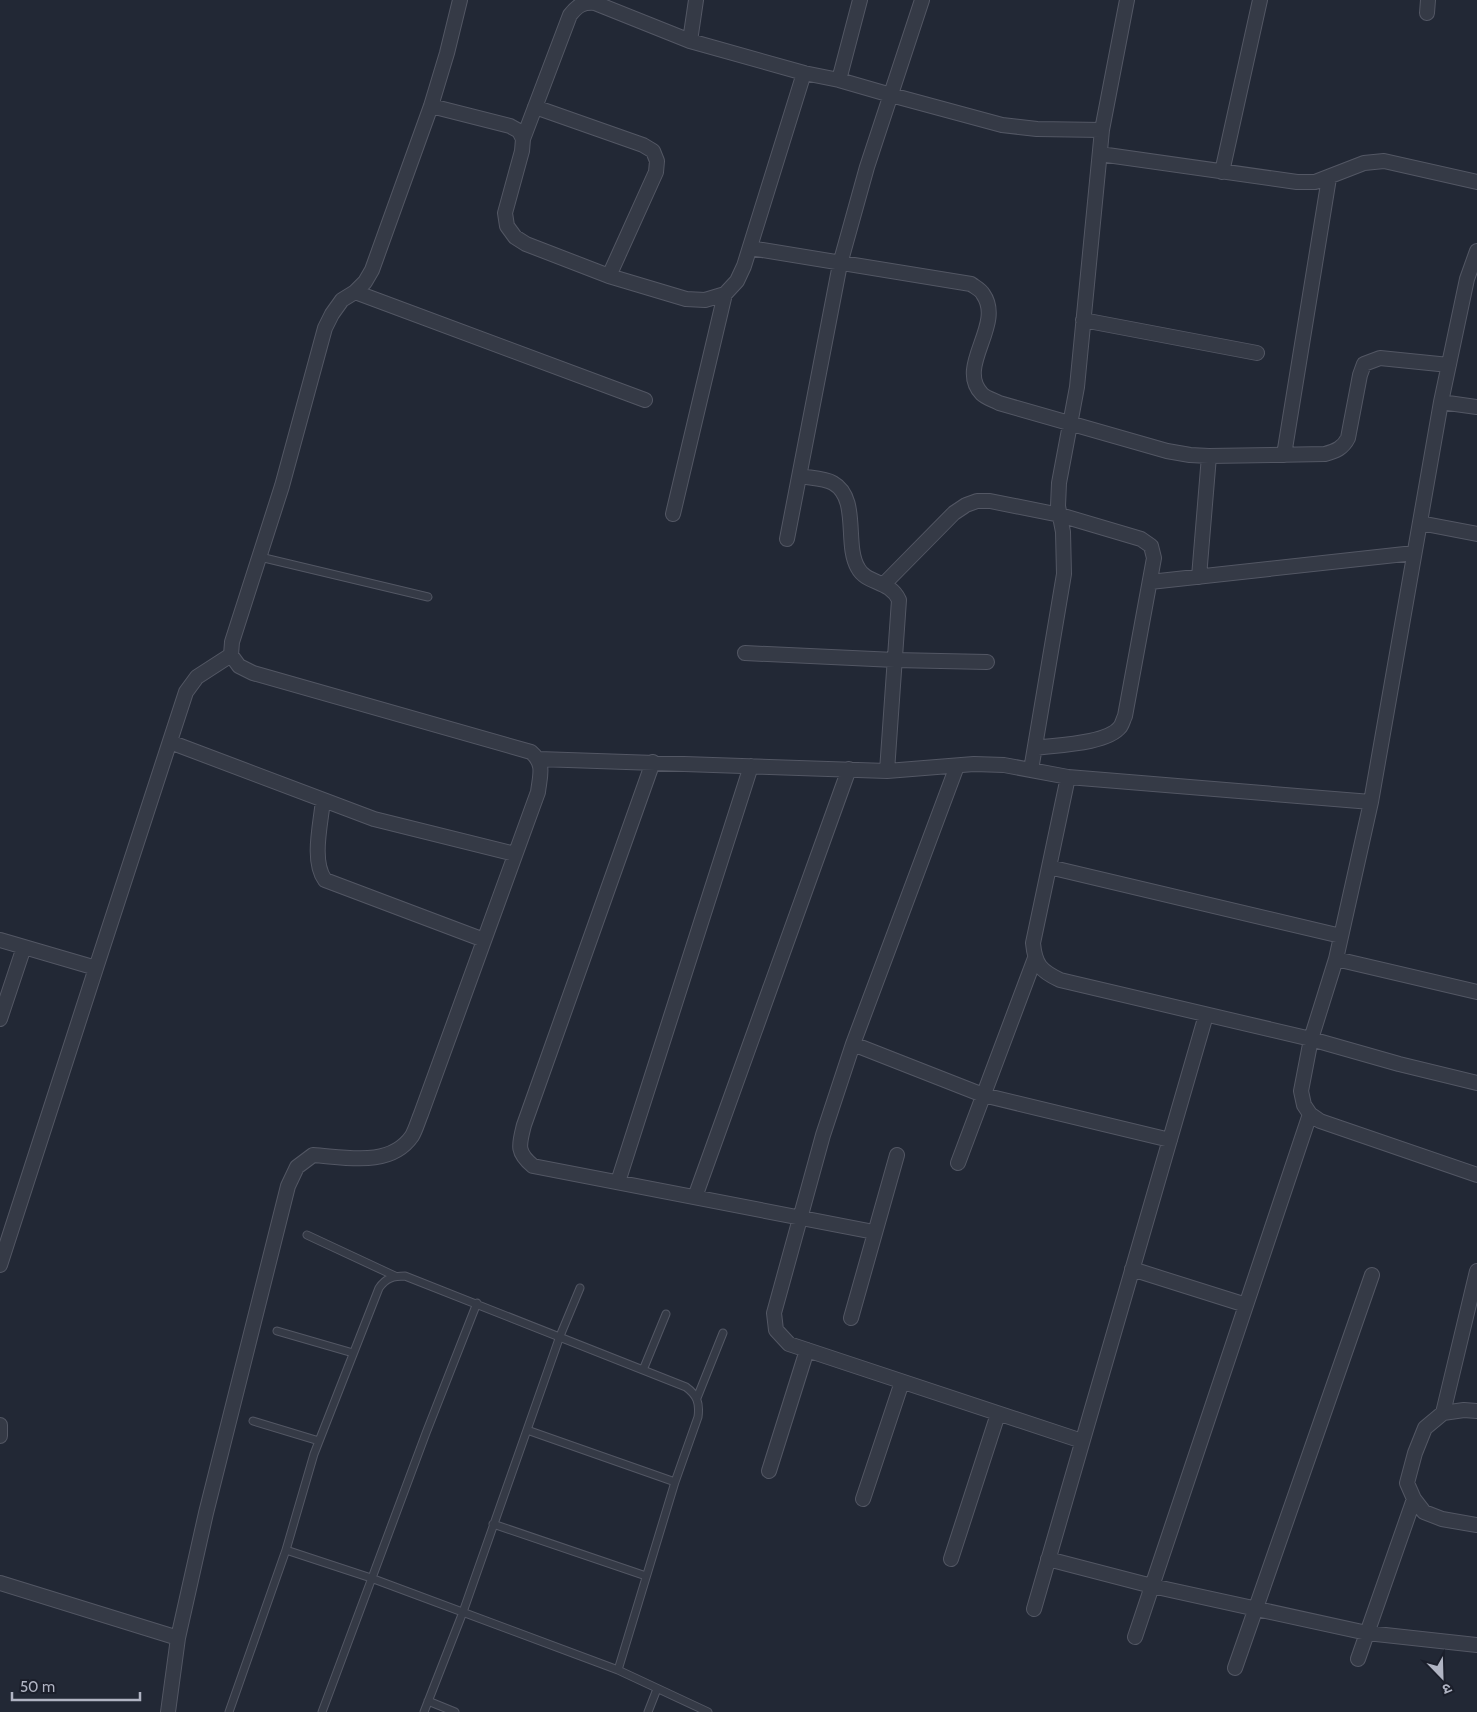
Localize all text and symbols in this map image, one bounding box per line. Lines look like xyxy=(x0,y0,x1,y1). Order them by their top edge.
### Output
north arrow xyxy=(1417,1652,1467,1702)
scale bar xyxy=(12,1670,140,1702)
text: 50 m xyxy=(20,1678,55,1696)
text: उ xyxy=(1439,1679,1454,1699)

